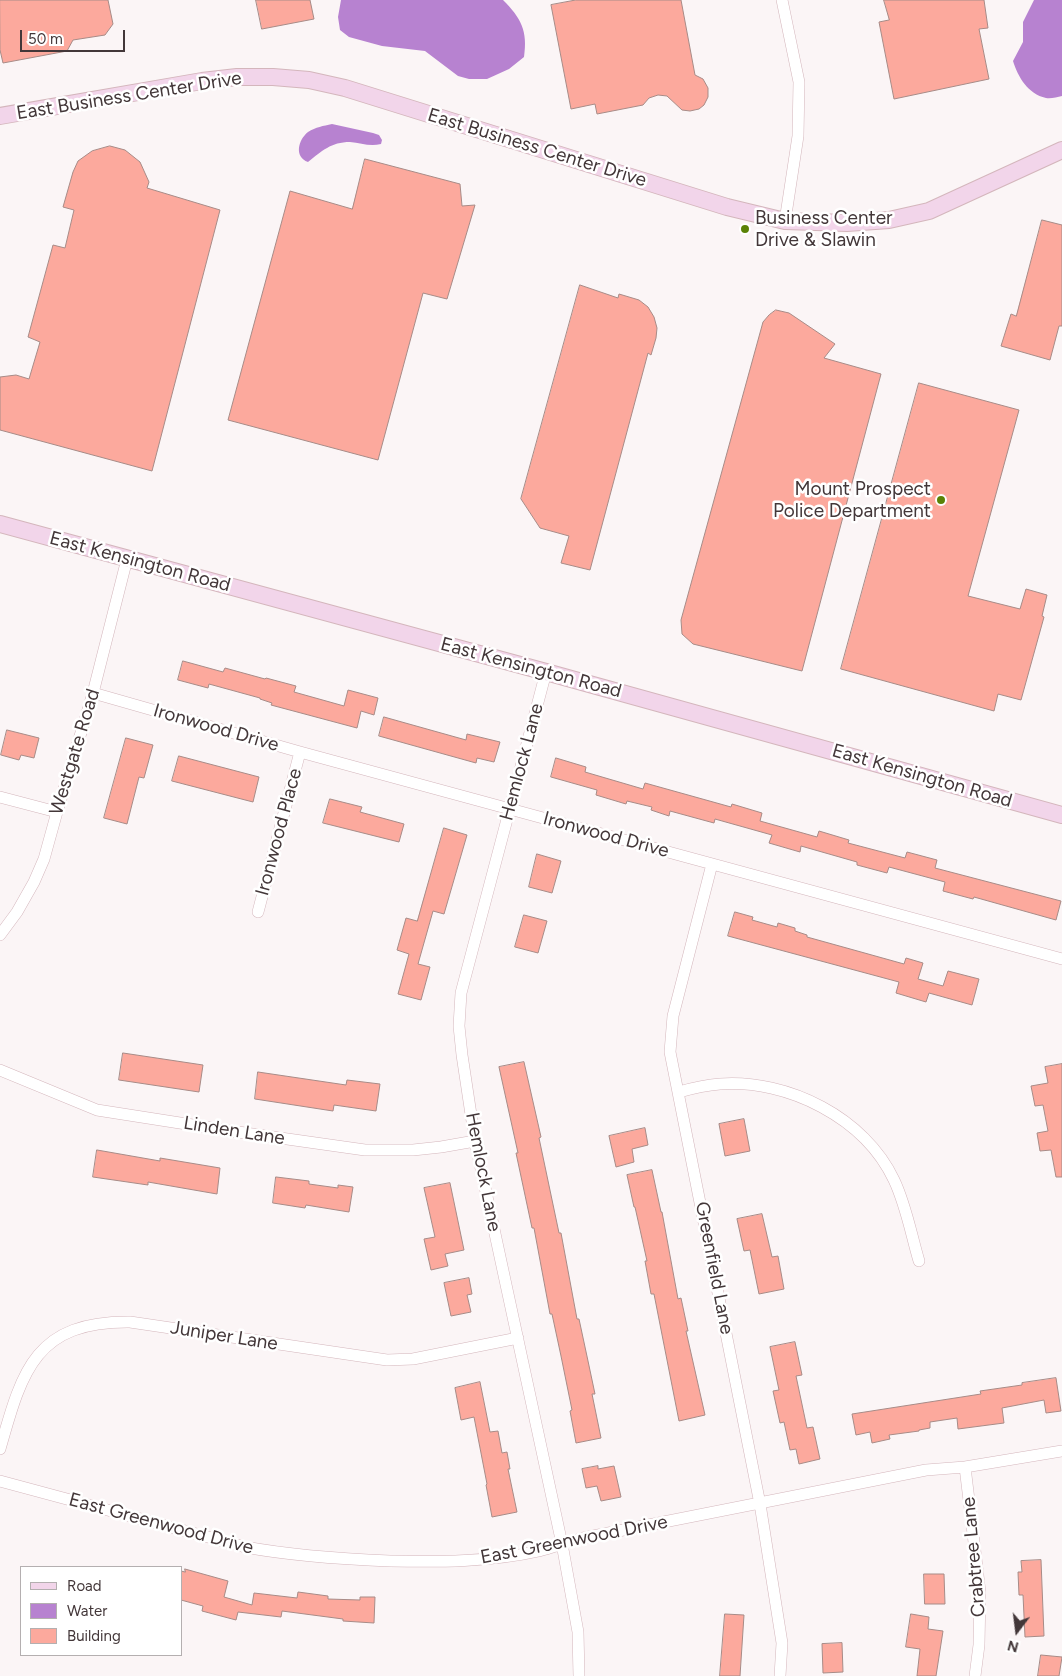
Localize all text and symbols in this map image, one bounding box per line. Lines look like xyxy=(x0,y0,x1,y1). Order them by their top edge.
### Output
scale bar xyxy=(22,20,128,52)
text: 50 m xyxy=(28,30,63,48)
street label: East Business Center Drive xyxy=(15,67,243,125)
street label: East Business Center Drive xyxy=(425,104,649,192)
place label: Business Center Drive & Slawin xyxy=(755,207,892,251)
marker: Business Center Drive & Slawin xyxy=(739,223,751,235)
place label: Mount Prospect Police Department xyxy=(773,478,931,522)
marker: Mount Prospect Police Department xyxy=(935,494,947,506)
street label: East Kensington Road xyxy=(47,527,233,597)
street label: East Kensington Road xyxy=(438,633,624,703)
street label: Westgate Road xyxy=(45,686,105,818)
street label: Ironwood Drive xyxy=(151,699,281,757)
street label: Hemlock Lane xyxy=(495,701,549,823)
street label: East Kensington Road xyxy=(829,739,1015,813)
street label: Ironwood Place xyxy=(251,766,307,898)
street label: Ironwood Drive xyxy=(540,807,672,863)
street label: Hemlock Lane xyxy=(460,1111,506,1233)
street label: Linden Lane xyxy=(182,1112,286,1150)
street label: Greenfield Lane xyxy=(690,1200,738,1336)
street label: Juniper Lane xyxy=(169,1316,279,1356)
street label: East Greenwood Drive xyxy=(66,1488,256,1560)
street label: Crabtree Lane xyxy=(957,1496,991,1618)
street label: East Greenwood Drive xyxy=(478,1511,670,1569)
legend xyxy=(20,1566,182,1656)
text: Road xyxy=(67,1577,102,1595)
text: Water xyxy=(67,1602,107,1620)
north arrow xyxy=(992,1606,1042,1656)
text: Building xyxy=(67,1627,121,1645)
text: N xyxy=(1006,1636,1020,1656)

